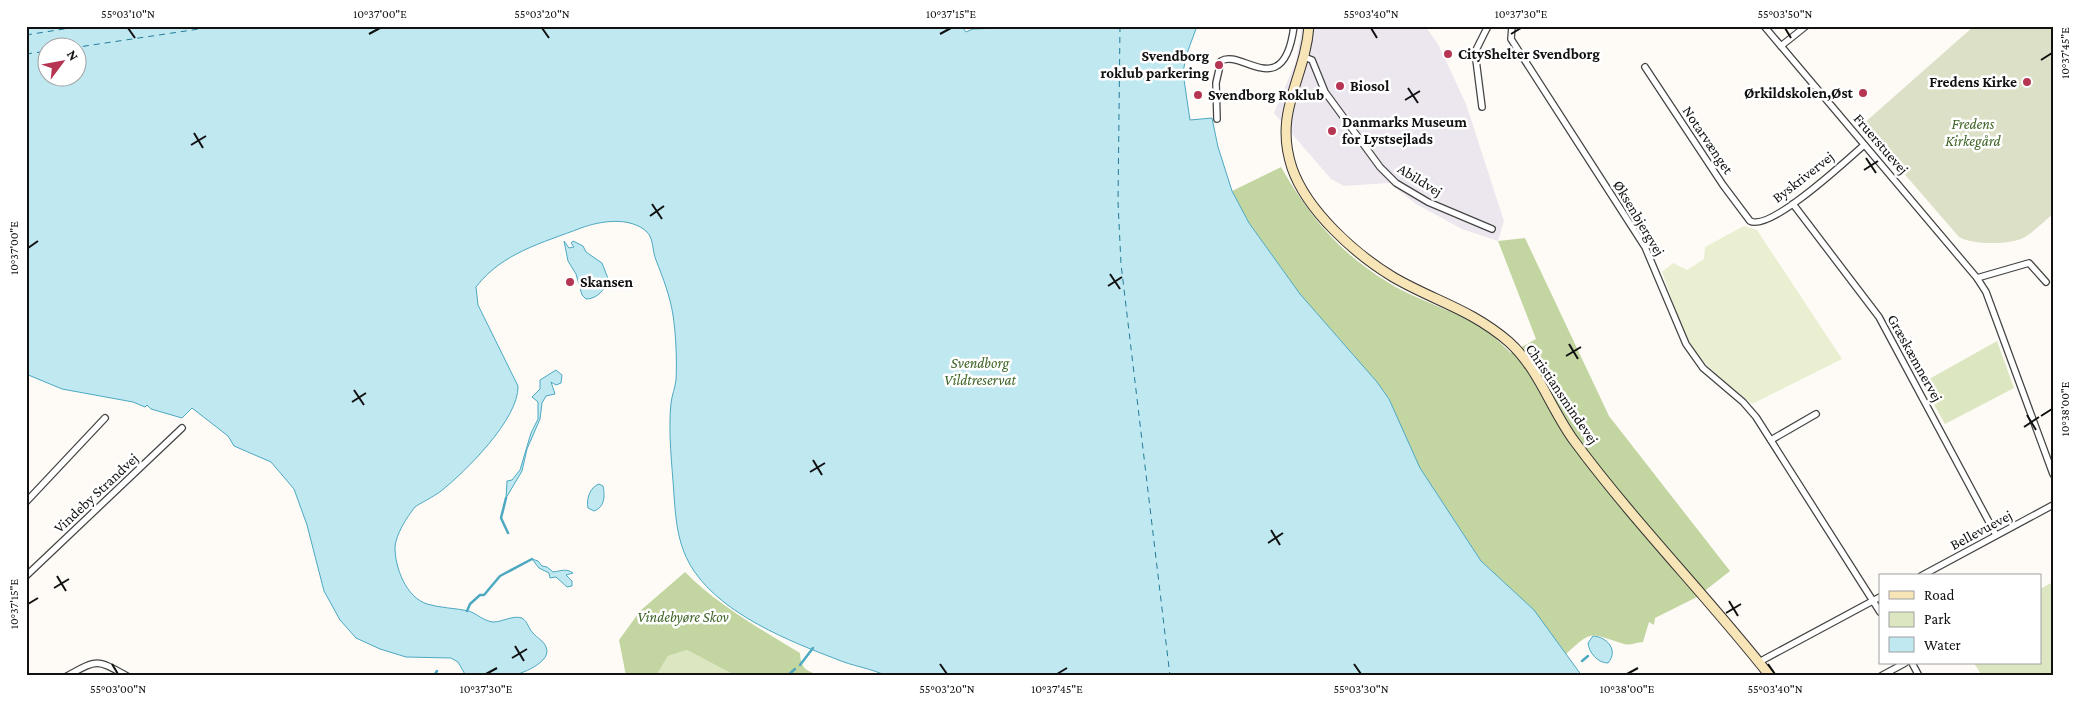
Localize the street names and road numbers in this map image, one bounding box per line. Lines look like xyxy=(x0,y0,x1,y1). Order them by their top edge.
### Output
street label: Notarvænget xyxy=(1679,103,1737,178)
street label: Fruerstuevej xyxy=(1850,110,1912,178)
street label: Byskrivervej xyxy=(1769,148,1837,207)
street label: Abildvej xyxy=(1394,160,1445,201)
street label: Øksenbjergvej xyxy=(1609,177,1668,259)
street label: Græskæmnervej xyxy=(1884,312,1946,405)
street label: Christiansmindevej xyxy=(1522,341,1601,448)
street label: Vindeby Strandvej xyxy=(51,450,142,537)
street label: Bellevuevej xyxy=(1947,507,2015,554)

